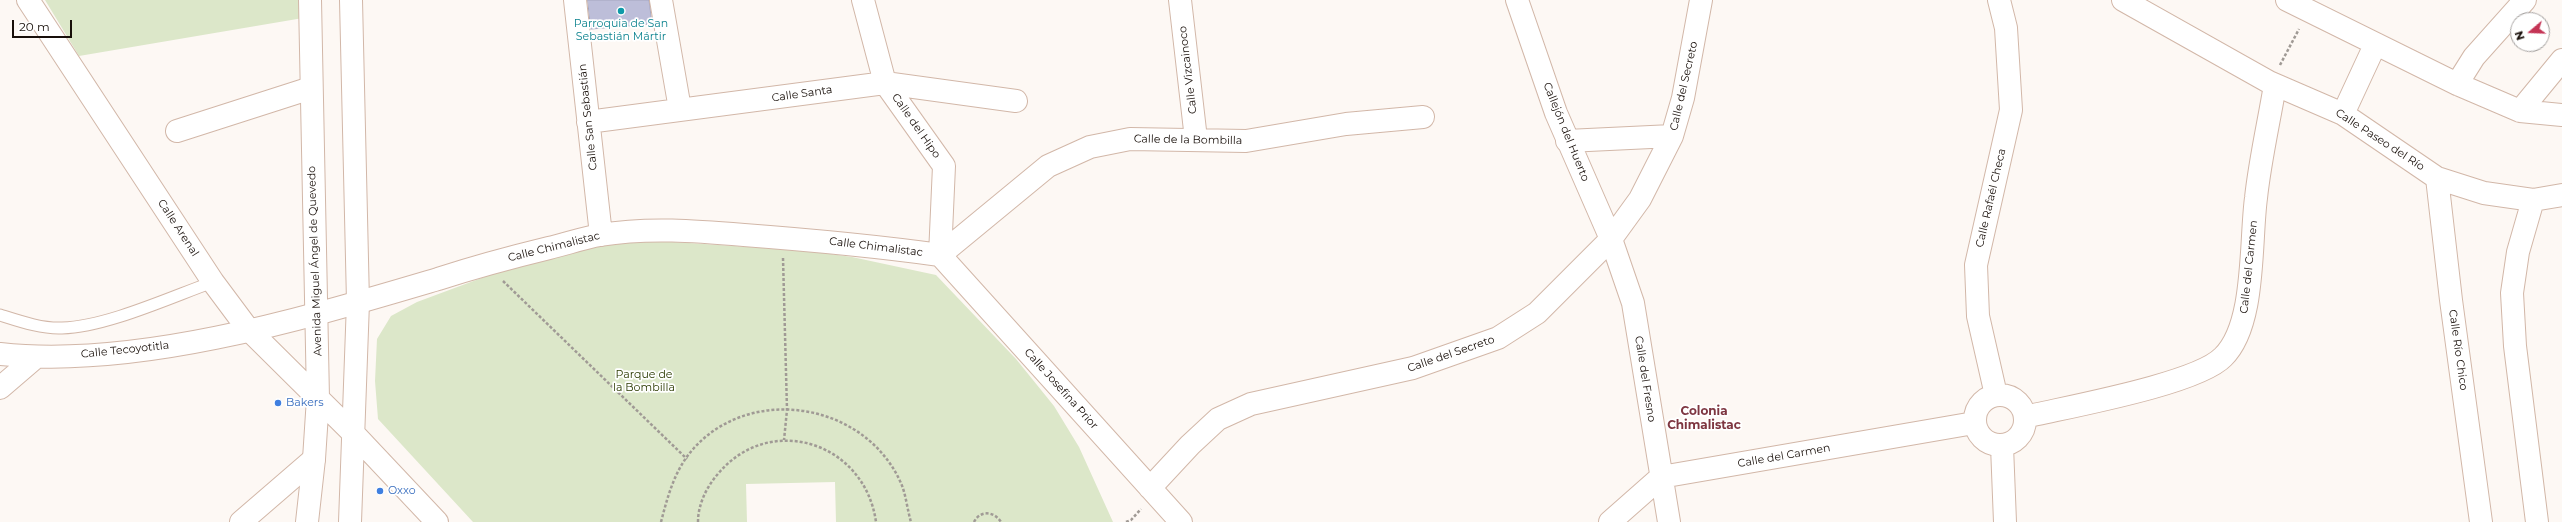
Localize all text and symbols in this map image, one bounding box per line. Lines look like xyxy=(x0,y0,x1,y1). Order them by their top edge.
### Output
marker: Parroquia de San Sebastián Mártir xyxy=(616,6,626,16)
scale bar xyxy=(14,12,74,38)
north arrow xyxy=(2510,12,2550,52)
place label: Parroquia de San Sebastián Mártir xyxy=(574,17,668,43)
text: 20 m xyxy=(19,19,50,34)
street label: Calle Vizcainoco xyxy=(1176,25,1200,115)
text: N xyxy=(2512,29,2528,42)
street label: Calle del Secreto xyxy=(1667,40,1701,132)
street label: Calle San Sebastián xyxy=(576,63,600,171)
street label: Callejón del Huerto xyxy=(1540,81,1592,183)
street label: Calle Santa xyxy=(771,83,833,105)
street label: Calle del Hipo xyxy=(889,91,943,161)
street label: Calle Paseo del Río xyxy=(2333,106,2427,174)
street label: Calle de la Bombilla xyxy=(1134,132,1242,148)
street label: Calle Rafaél Checa xyxy=(1973,147,2009,249)
street label: Avenida Miguel Ángel de Quevedo xyxy=(305,166,325,356)
street label: Calle Arenal xyxy=(155,197,201,259)
street label: Calle del Carmen xyxy=(2238,220,2260,314)
street label: Calle Chimalistac xyxy=(507,229,601,265)
street label: Calle Chimalistac xyxy=(828,235,924,259)
street label: Calle Río Chico xyxy=(2446,309,2470,391)
street label: Calle del Secreto xyxy=(1406,333,1496,375)
street label: Calle del Fresno xyxy=(1632,335,1658,423)
street label: Calle Tecoyotitla xyxy=(80,339,170,361)
street label: Calle Josefina Prior xyxy=(1021,346,1101,432)
park label: Parque de la Bombilla xyxy=(613,368,675,394)
place label: Bakers xyxy=(286,396,324,410)
marker: Bakers xyxy=(273,398,283,408)
district label: Colonia Chimalistac xyxy=(1667,404,1741,432)
street label: Calle del Carmen xyxy=(1737,441,1831,471)
place label: Oxxo xyxy=(388,484,416,498)
marker: Oxxo xyxy=(375,486,385,496)

